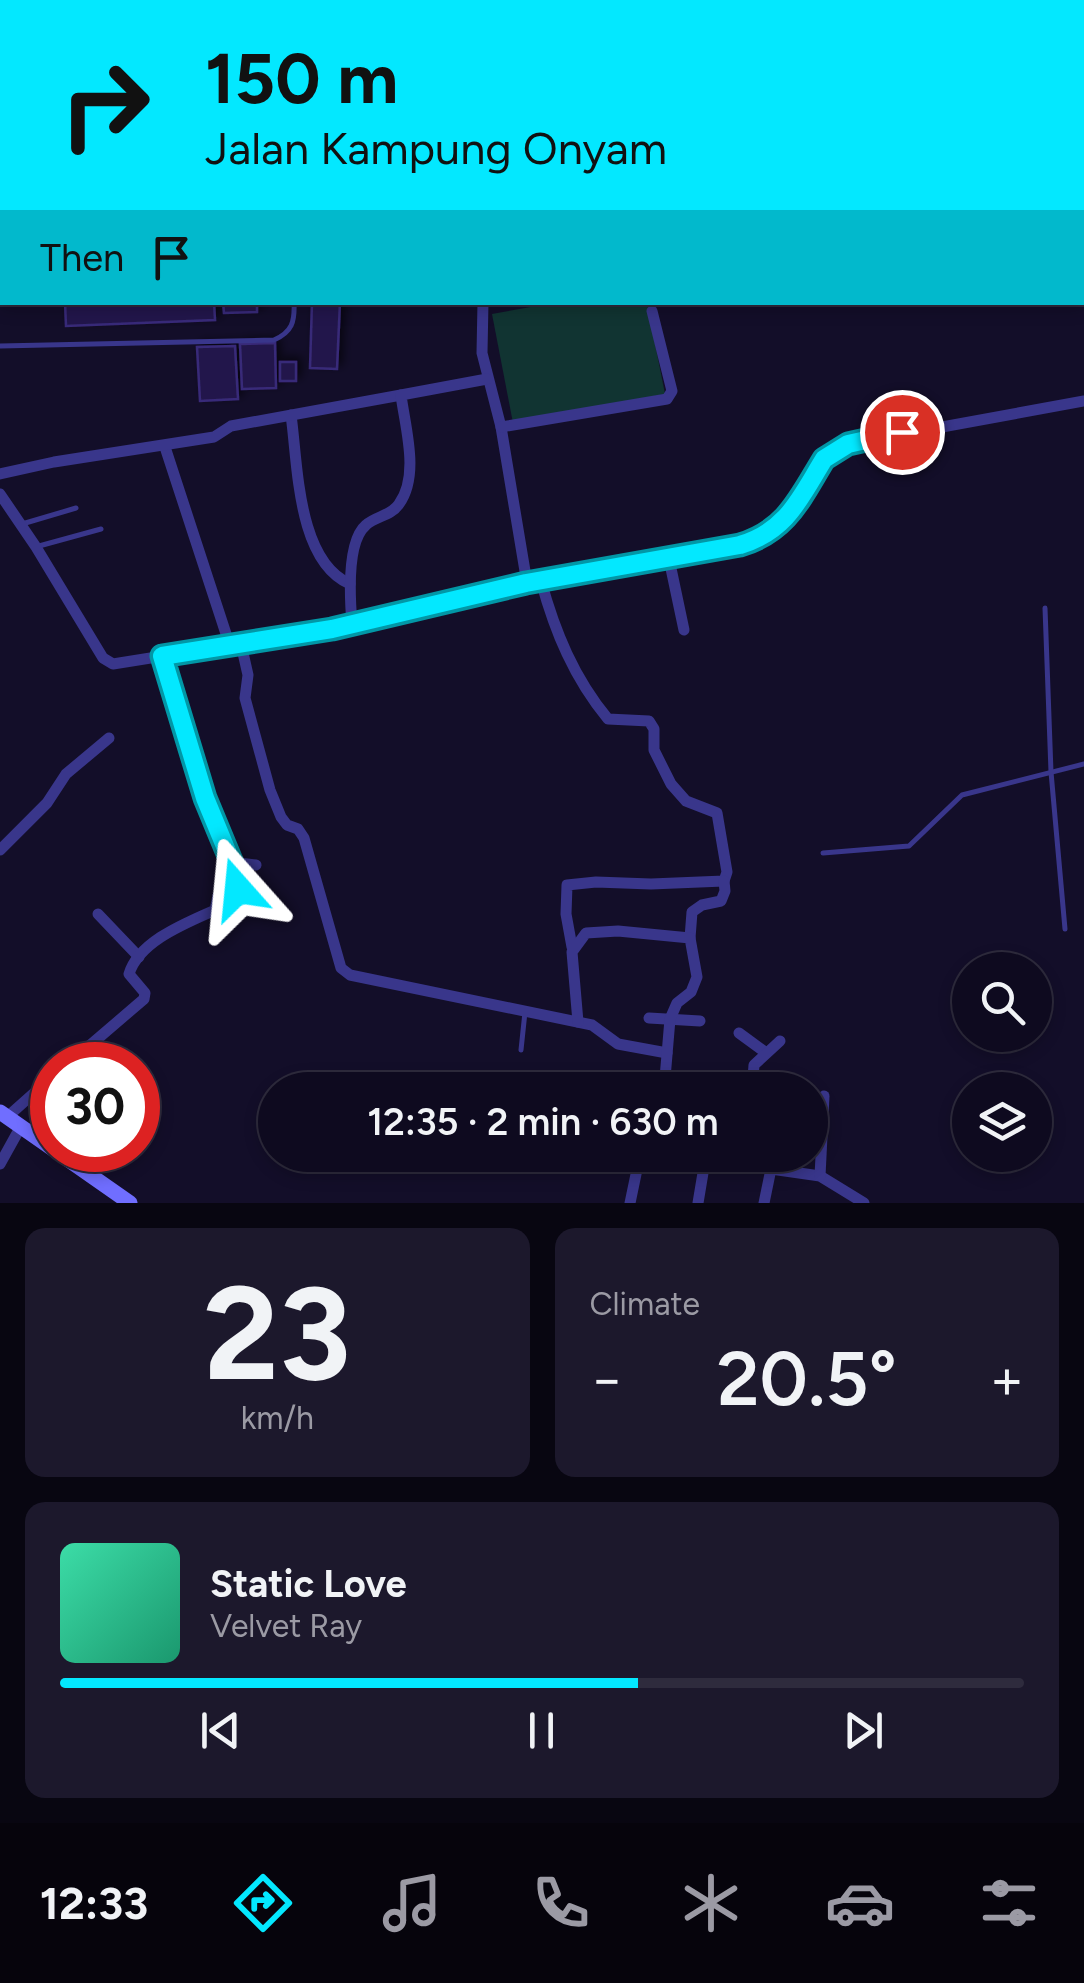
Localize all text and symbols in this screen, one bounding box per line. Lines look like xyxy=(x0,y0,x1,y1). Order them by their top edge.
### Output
text: 150 m xyxy=(205,36,398,121)
icon: right xyxy=(40,40,170,170)
text: Jalan Kampung Onyam xyxy=(205,121,667,175)
icon: arrive xyxy=(144,230,199,285)
text: Then xyxy=(40,235,124,281)
pin xyxy=(860,390,945,475)
icon: arrive xyxy=(875,405,930,460)
position arrow xyxy=(186,837,290,941)
map controls xyxy=(952,952,1052,1172)
button: search xyxy=(952,952,1052,1052)
speed limit sign: 30 xyxy=(30,1042,160,1172)
button: layers xyxy=(952,1072,1052,1172)
text: 12:35 · 2 min · 630 m xyxy=(367,1099,719,1145)
text: 23 xyxy=(203,1256,351,1412)
text: Climate xyxy=(590,1285,700,1323)
text: 20.5° xyxy=(717,1334,897,1424)
text: − xyxy=(590,1346,624,1412)
text: + xyxy=(990,1346,1024,1412)
text: km/h xyxy=(241,1399,314,1437)
text: Static Love xyxy=(210,1561,407,1607)
text: Velvet Ray xyxy=(210,1607,362,1645)
icon: previous xyxy=(193,1703,248,1758)
icon: pause xyxy=(514,1703,569,1758)
icon: next xyxy=(836,1703,891,1758)
icon: directions xyxy=(228,1868,298,1938)
icon: music xyxy=(377,1868,447,1938)
icon: phone xyxy=(526,1868,596,1938)
icon: climate xyxy=(676,1868,746,1938)
icon: car xyxy=(825,1868,895,1938)
icon: filters xyxy=(974,1868,1044,1938)
text: 12:33 xyxy=(40,1876,148,1930)

